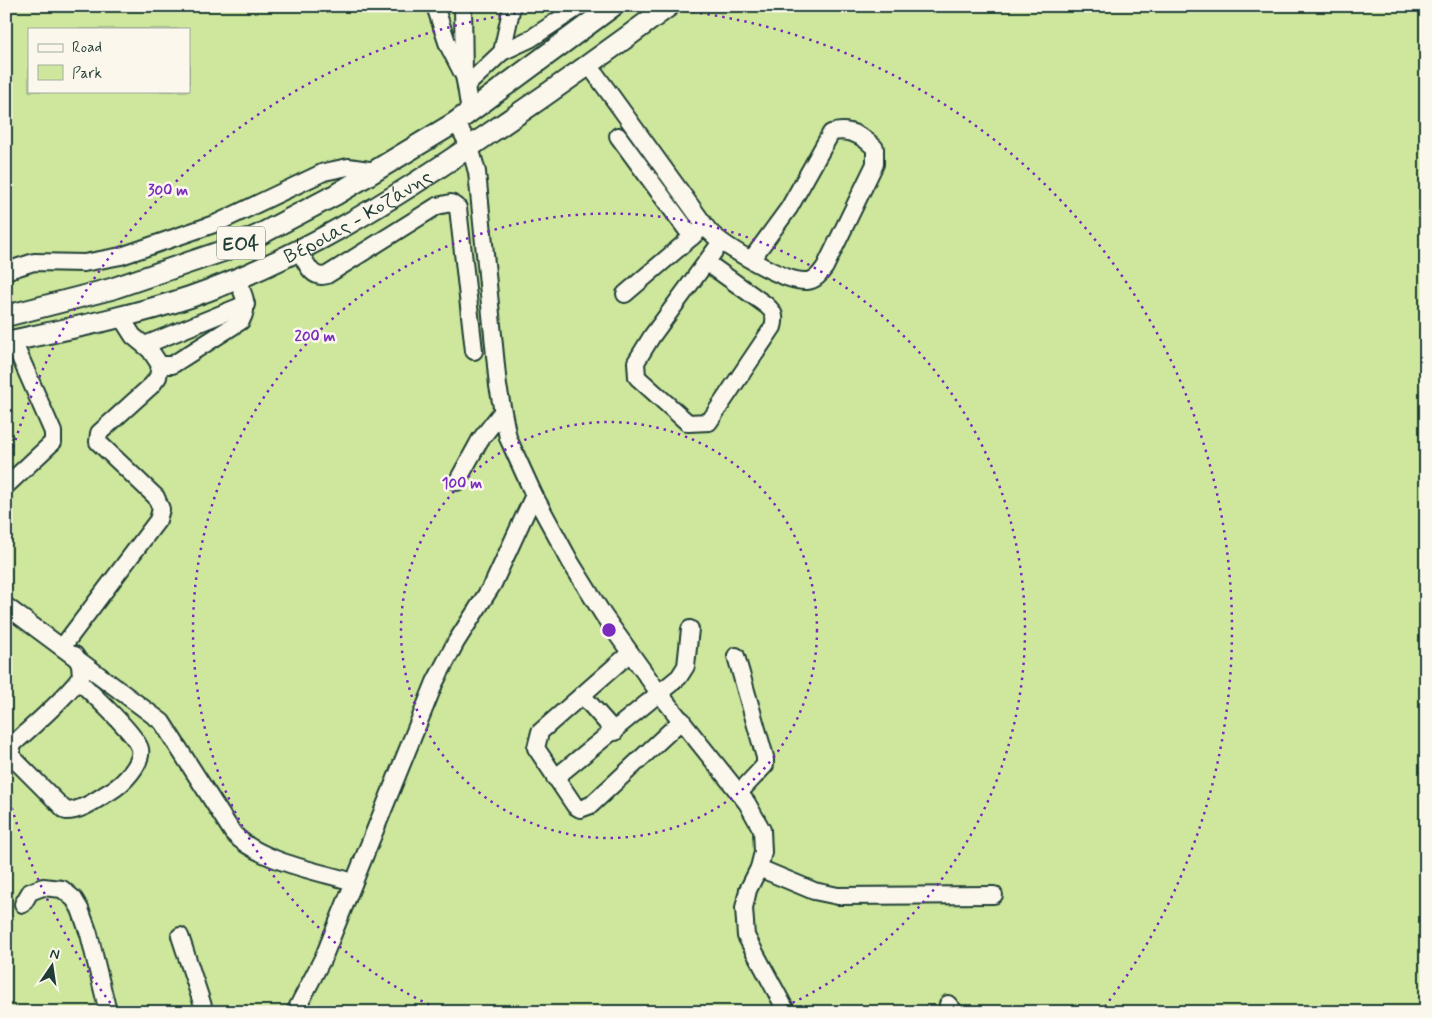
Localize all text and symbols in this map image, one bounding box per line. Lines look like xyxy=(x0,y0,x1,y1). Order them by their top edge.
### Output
legend xyxy=(28,28,190,92)
text: Road xyxy=(72,38,102,58)
text: Park xyxy=(72,64,102,84)
street label: Βέροιας - Κοζάνης xyxy=(280,164,438,270)
text: 300 m xyxy=(148,181,188,201)
road number: ΕΟ4 xyxy=(217,227,265,260)
text: 200 m xyxy=(295,327,336,347)
text: 100 m xyxy=(442,474,482,494)
centre of rings xyxy=(600,621,618,639)
north arrow xyxy=(28,940,78,990)
text: N xyxy=(48,944,61,964)

